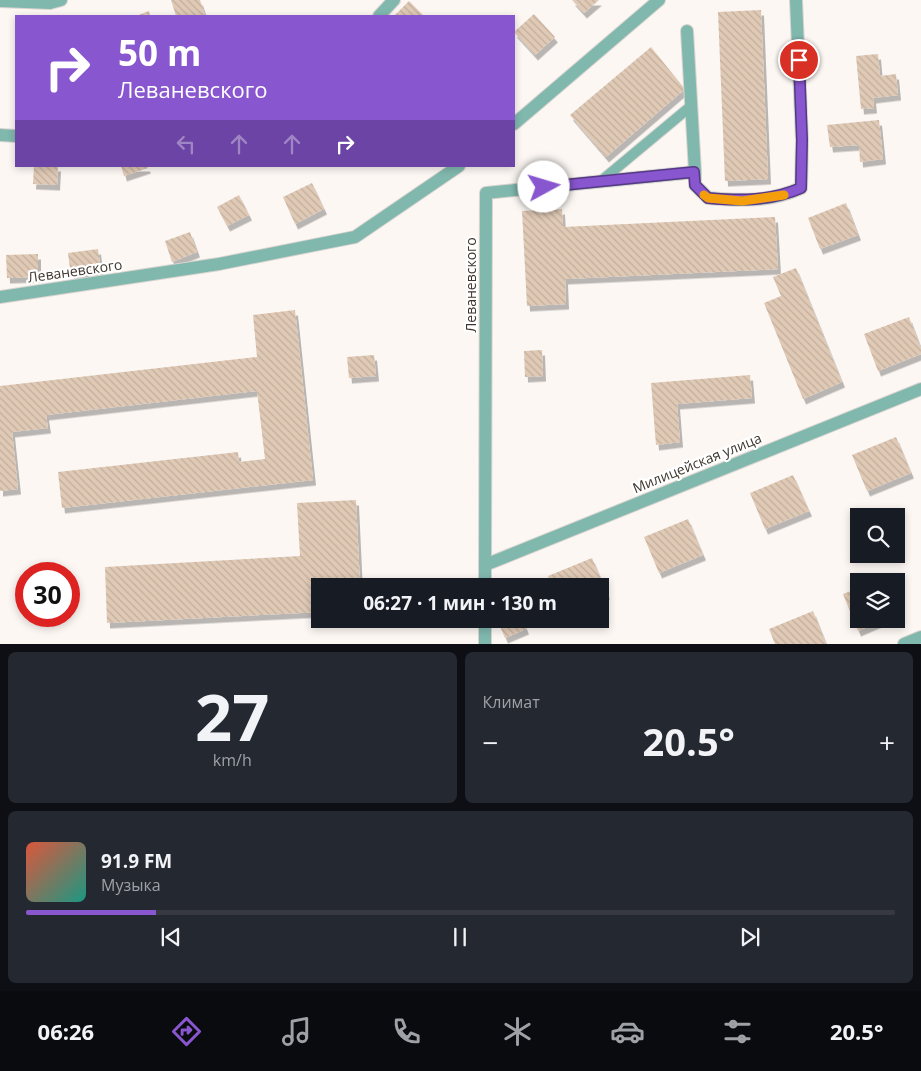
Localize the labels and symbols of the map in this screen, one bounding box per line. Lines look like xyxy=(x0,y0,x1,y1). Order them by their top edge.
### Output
pin xyxy=(778,39,820,81)
position arrow xyxy=(517,160,569,212)
street label: Леваневского xyxy=(461,237,480,333)
street label: Леваневского xyxy=(27,254,123,287)
street label: Милицейская улица xyxy=(630,428,764,497)
speed limit sign: 30 xyxy=(15,562,80,627)

